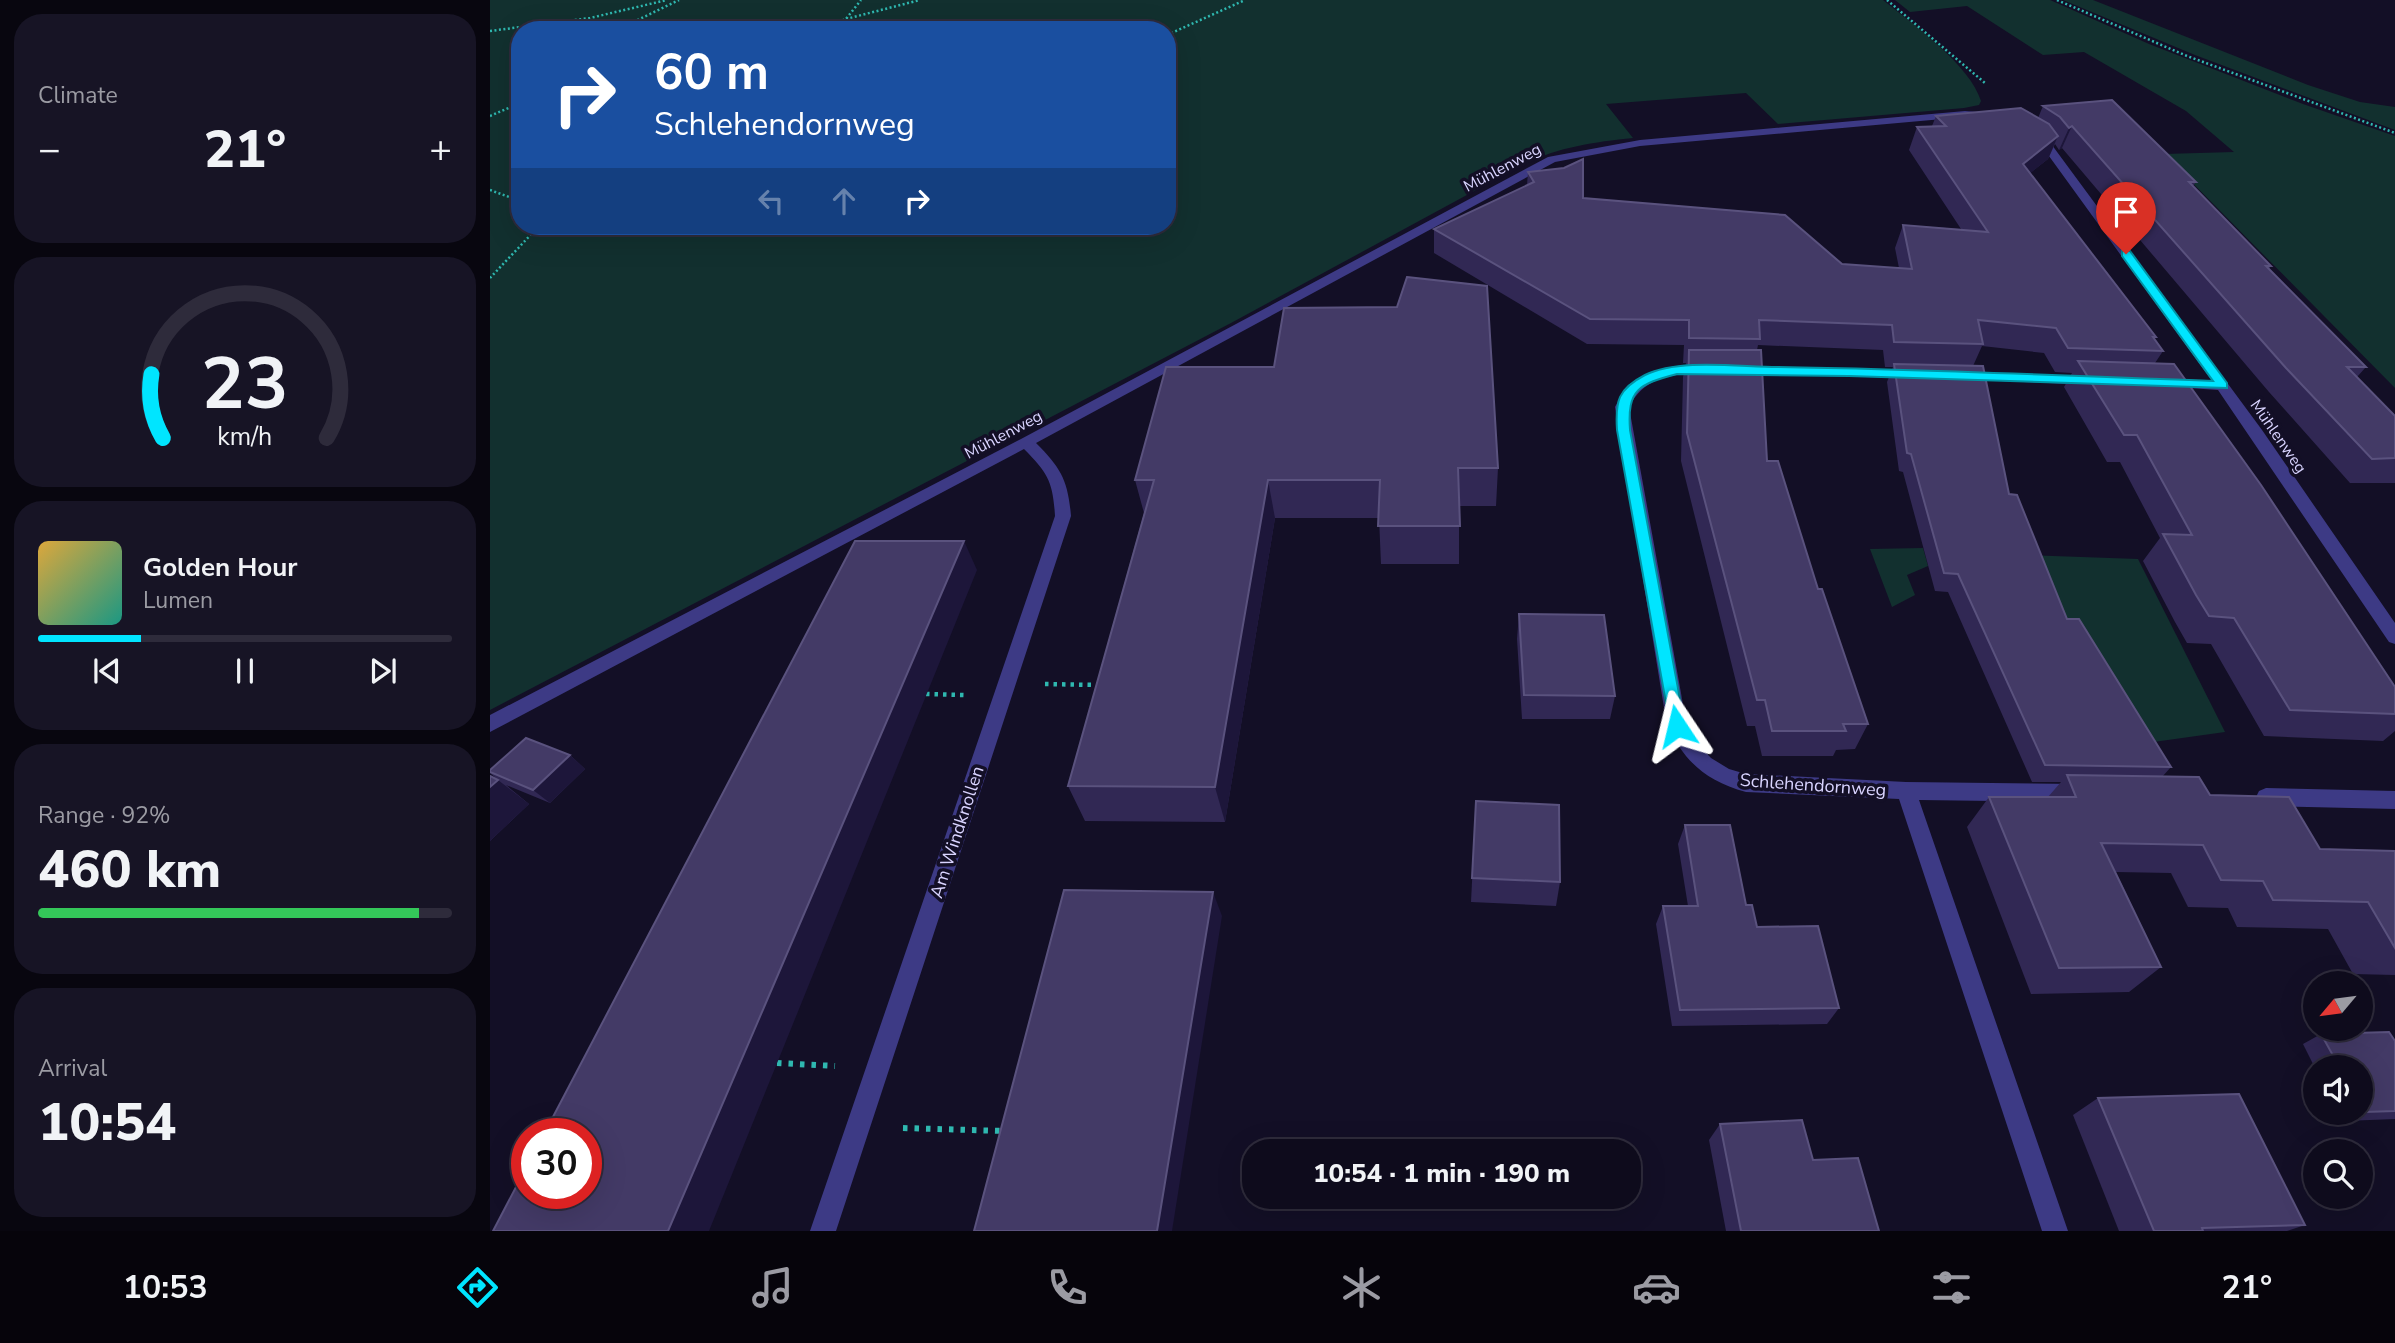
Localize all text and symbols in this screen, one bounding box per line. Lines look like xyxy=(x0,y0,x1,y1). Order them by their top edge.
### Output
text: 60 m xyxy=(654,39,769,106)
icon: right xyxy=(539,49,630,140)
text: Climate xyxy=(38,80,118,111)
text: Schlehendornweg xyxy=(654,103,915,146)
text: 21° xyxy=(204,114,286,185)
text: − xyxy=(38,124,61,175)
text: + xyxy=(429,124,452,175)
street label: Mühlenweg xyxy=(1460,138,1545,198)
icon: left xyxy=(752,182,790,220)
icon: ahead xyxy=(825,182,863,220)
icon: right xyxy=(898,182,936,220)
pin xyxy=(2096,182,2156,254)
icon: arrive xyxy=(2107,193,2145,231)
text: 23 xyxy=(201,335,289,435)
street label: Mühlenweg xyxy=(2245,395,2312,478)
street label: Mühlenweg xyxy=(961,405,1046,465)
text: km/h xyxy=(217,420,273,454)
text: Golden Hour xyxy=(143,550,298,585)
text: Lumen xyxy=(143,585,213,616)
icon: previous xyxy=(88,652,126,690)
icon: pause xyxy=(226,652,264,690)
icon: next xyxy=(364,652,402,690)
position arrow xyxy=(1640,689,1714,763)
street label: Am Windknollen xyxy=(924,763,990,901)
street label: Schlehendornweg xyxy=(1739,768,1887,802)
text: Range · 92% xyxy=(38,800,170,831)
text: 460 km xyxy=(38,834,221,905)
north arrow xyxy=(2303,971,2373,1041)
map controls xyxy=(2303,971,2373,1209)
text: Arrival xyxy=(38,1053,107,1084)
button: sound xyxy=(2303,1055,2373,1125)
text: 10:54 xyxy=(38,1087,176,1158)
speed limit sign: 30 xyxy=(511,1118,602,1209)
button: search xyxy=(2303,1139,2373,1209)
text: 10:54 · 1 min · 190 m xyxy=(1313,1156,1570,1191)
icon: directions xyxy=(453,1263,502,1312)
icon: music xyxy=(748,1263,797,1312)
icon: phone xyxy=(1043,1263,1092,1312)
icon: climate xyxy=(1337,1263,1386,1312)
icon: car xyxy=(1632,1263,1681,1312)
icon: filters xyxy=(1927,1263,1976,1312)
text: 10:53 xyxy=(123,1266,208,1309)
text: 21° xyxy=(2222,1266,2272,1309)

